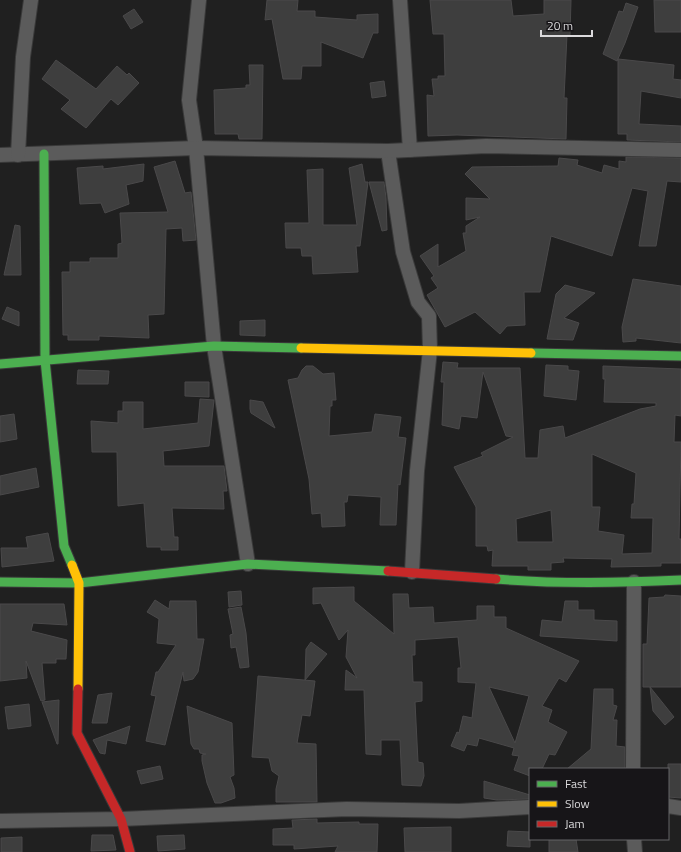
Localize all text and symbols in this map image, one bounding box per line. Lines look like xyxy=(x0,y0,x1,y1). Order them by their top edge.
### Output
scale bar xyxy=(541,12,592,38)
text: 20 m xyxy=(547,16,573,35)
legend xyxy=(529,768,669,840)
text: Fast xyxy=(565,774,588,793)
text: Slow xyxy=(565,794,590,813)
text: Jam xyxy=(565,814,585,833)

